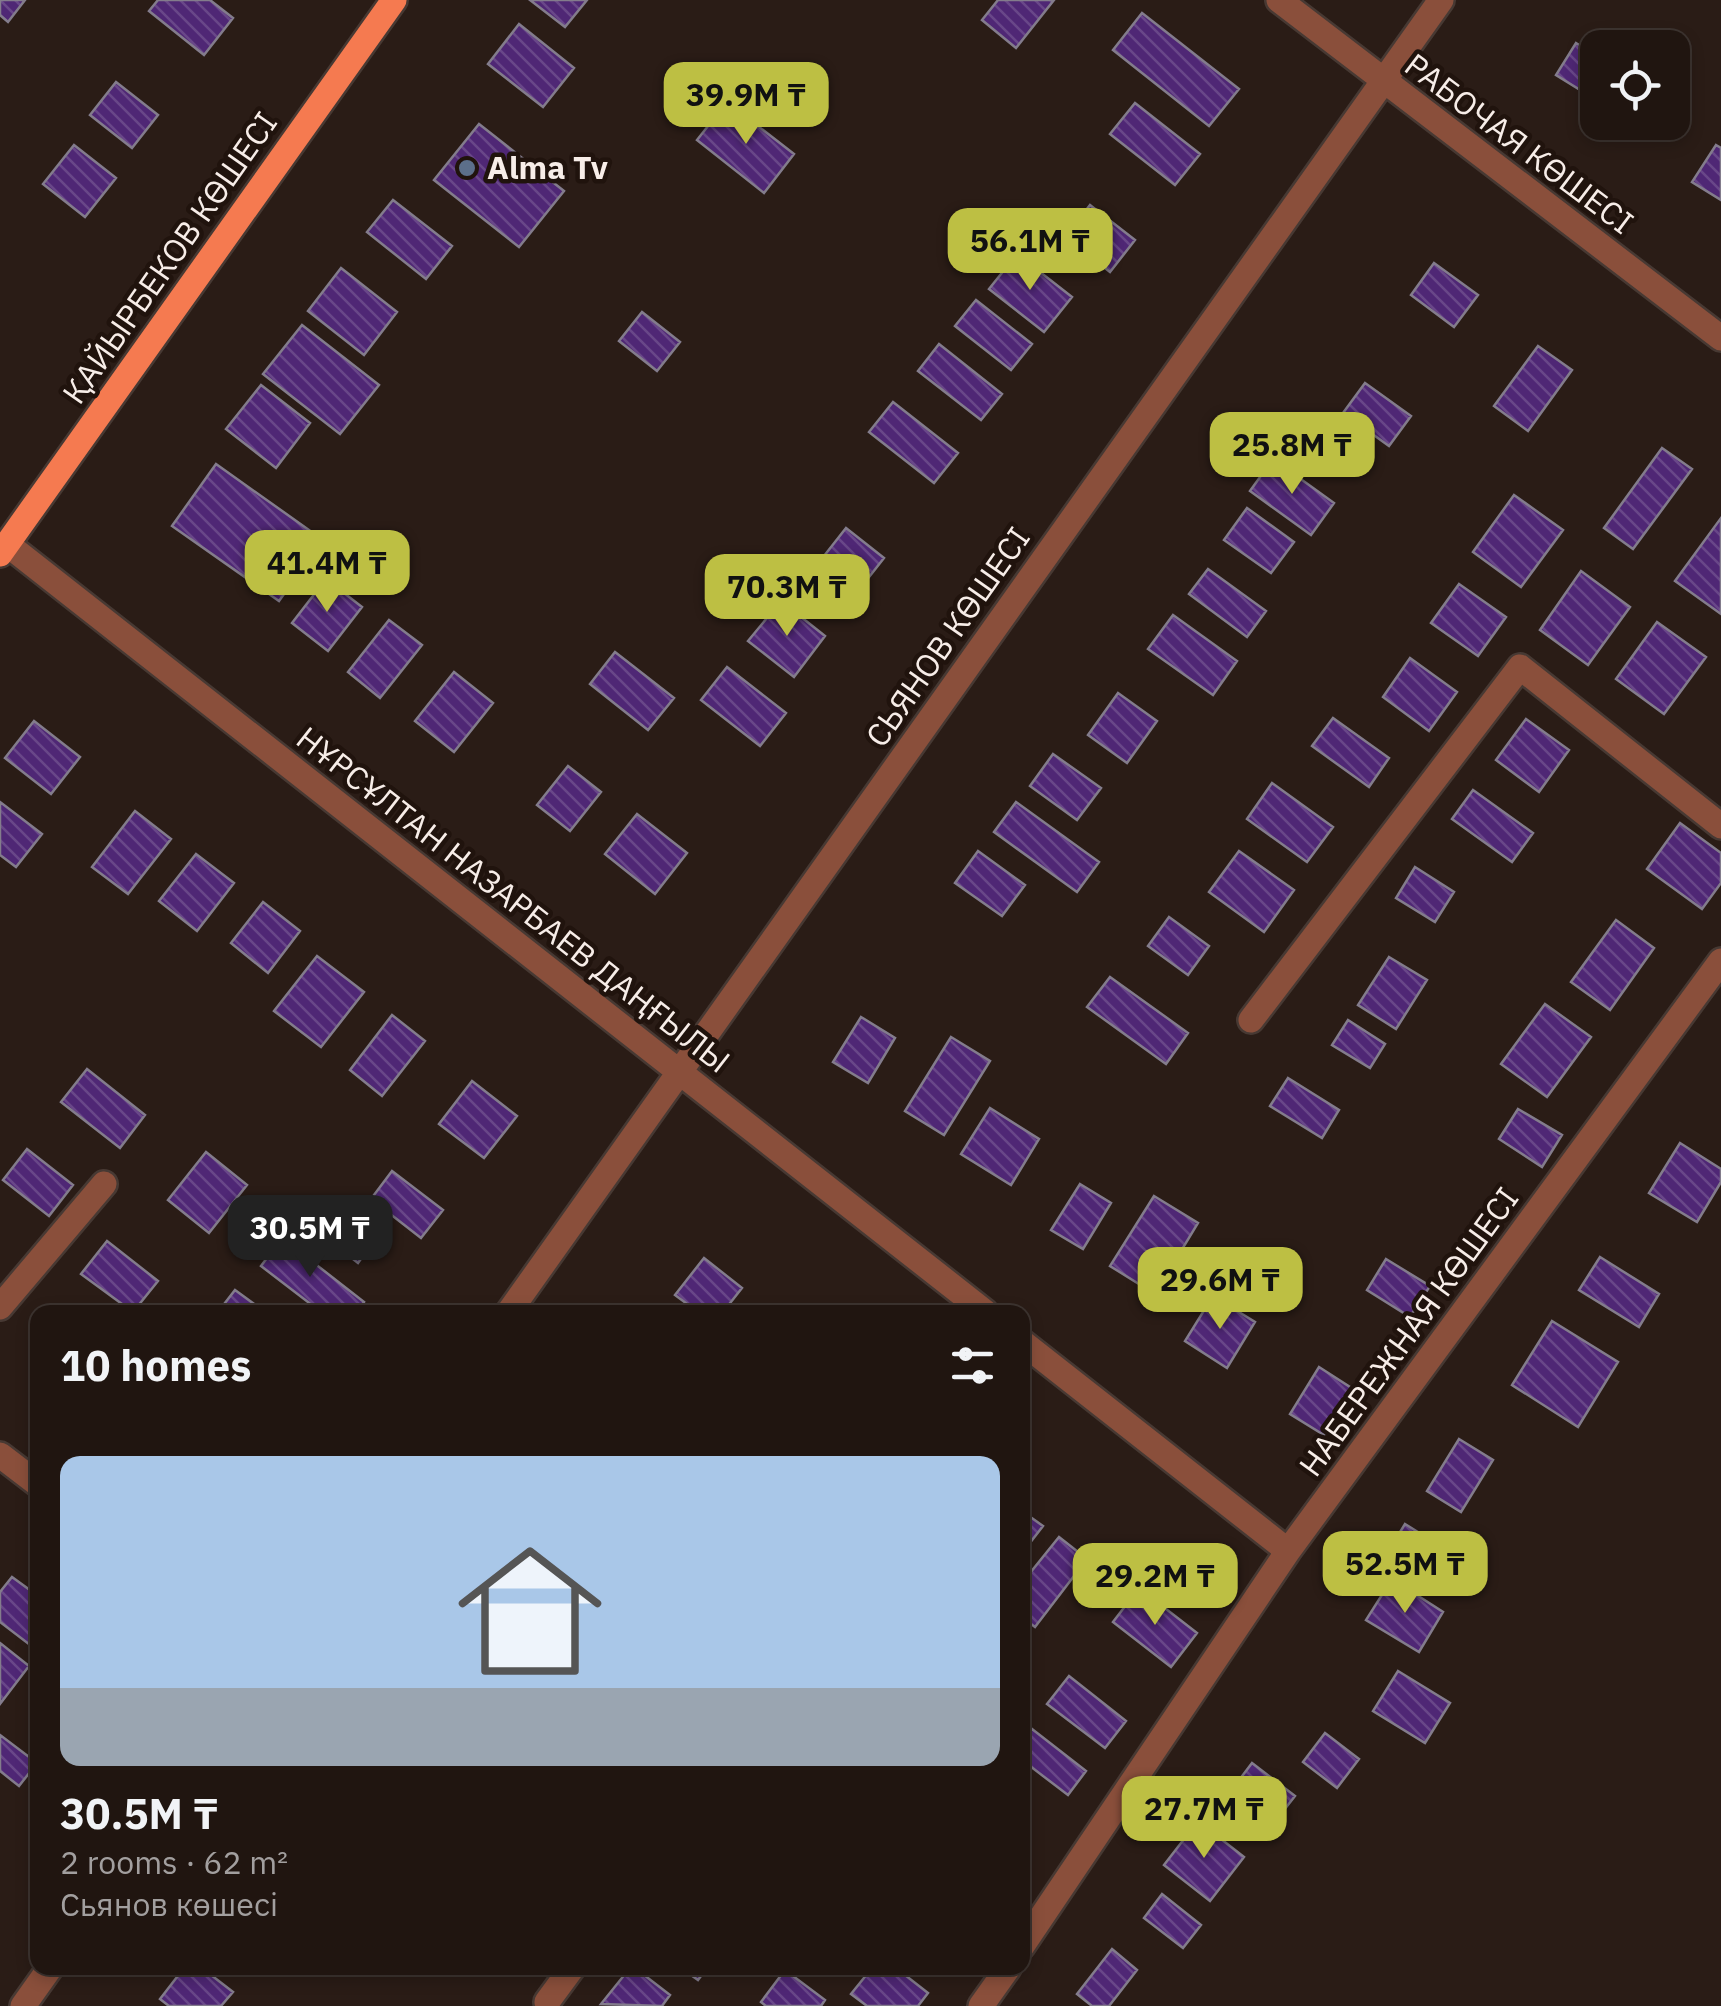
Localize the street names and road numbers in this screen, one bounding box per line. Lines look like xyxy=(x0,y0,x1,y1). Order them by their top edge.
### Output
street label: РАБОЧАЯ КӨШЕСІ xyxy=(1397,44,1642,243)
street label: ҚАЙЫРБЕКОВ КӨШЕСІ xyxy=(52,103,286,412)
street label: СЬЯНОВ КӨШЕСІ xyxy=(856,518,1039,755)
street label: НҰРСҰЛТАН НАЗАРБАЕВ ДАҢҒЫЛЫ xyxy=(288,717,739,1082)
street label: НАБЕРЕЖНАЯ КӨШЕСІ xyxy=(1289,1178,1527,1484)

